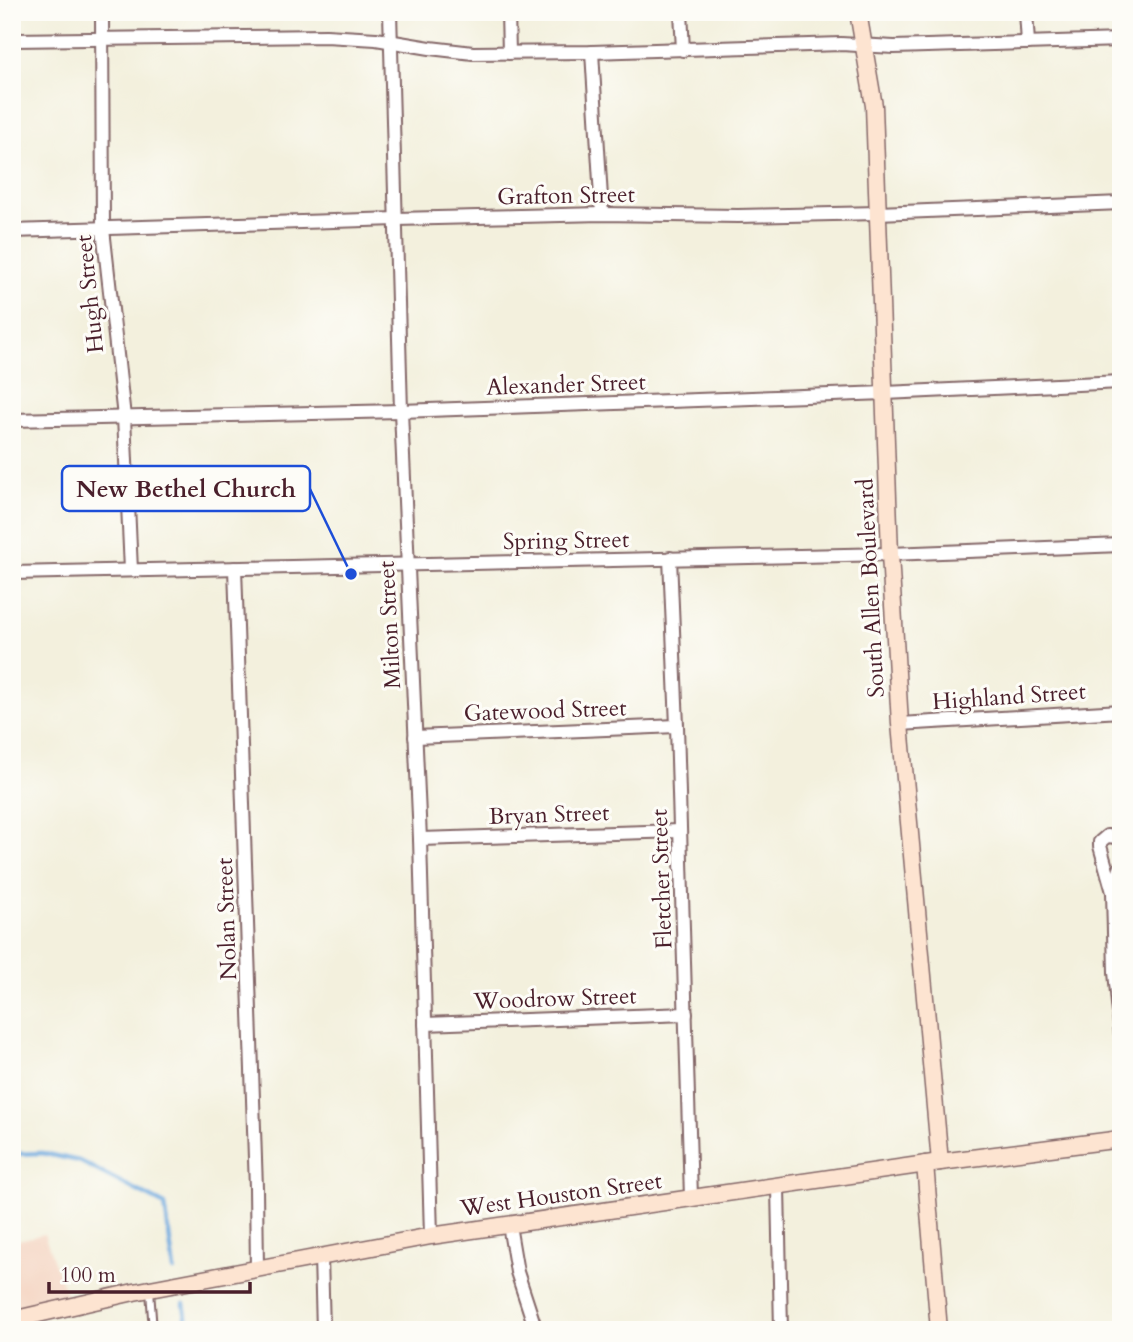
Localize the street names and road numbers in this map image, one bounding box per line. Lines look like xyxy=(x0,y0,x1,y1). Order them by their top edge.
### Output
street label: Grafton Street xyxy=(497,179,635,212)
street label: Hugh Street xyxy=(68,233,111,355)
street label: Alexander Street xyxy=(486,366,646,403)
street label: South Allen Boulevard xyxy=(849,477,892,698)
street label: Spring Street xyxy=(503,524,629,557)
street label: Milton Street xyxy=(371,560,408,690)
street label: Highland Street xyxy=(931,676,1087,717)
street label: Gatewood Street xyxy=(463,692,627,729)
street label: Bryan Street xyxy=(488,797,610,832)
street label: Fletcher Street xyxy=(644,808,679,950)
street label: Nolan Street xyxy=(209,857,244,981)
street label: Woodrow Street xyxy=(472,980,637,1017)
street label: West Houston Street xyxy=(457,1165,664,1224)

